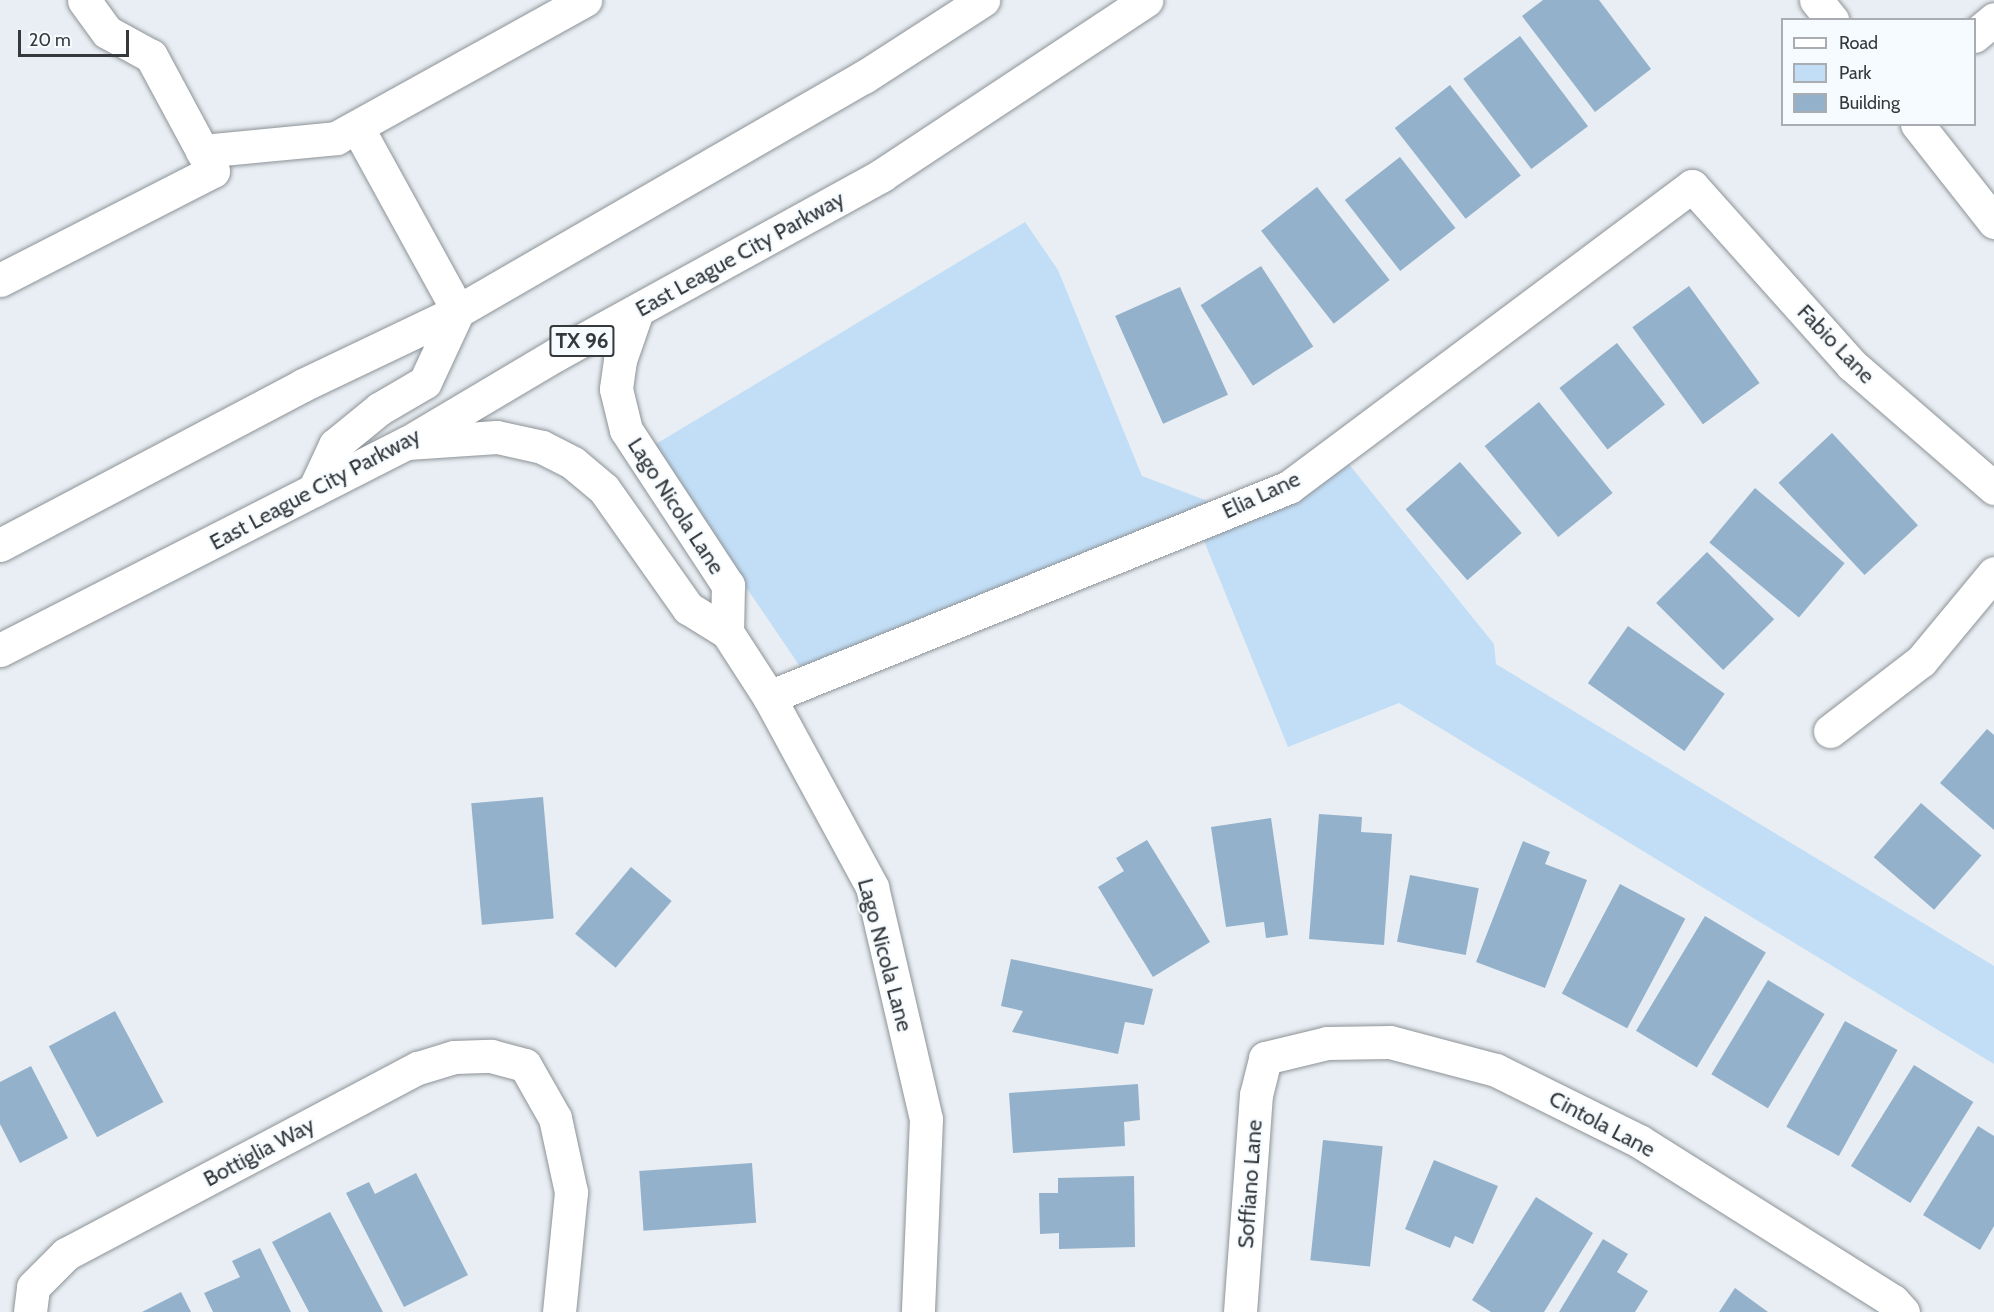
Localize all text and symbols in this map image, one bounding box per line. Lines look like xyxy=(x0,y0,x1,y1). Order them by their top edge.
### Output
scale bar xyxy=(21,18,132,56)
legend xyxy=(1781,18,1976,126)
text: 20 m xyxy=(29,29,71,51)
text: Road xyxy=(1839,32,1878,54)
text: Park xyxy=(1839,62,1871,84)
text: Building xyxy=(1839,92,1900,114)
street label: East League City Parkway xyxy=(631,186,849,322)
street label: Fabio Lane xyxy=(1792,299,1880,389)
road number: TX 96 xyxy=(549,323,615,359)
street label: East League City Parkway xyxy=(205,422,425,556)
street label: Lago Nicola Lane xyxy=(622,433,730,579)
street label: Elia Lane xyxy=(1218,466,1304,524)
street label: Lago Nicola Lane xyxy=(852,876,918,1034)
street label: Cintola Lane xyxy=(1544,1085,1660,1163)
street label: Bottiglia Way xyxy=(199,1112,319,1192)
street label: Soffiano Lane xyxy=(1232,1119,1268,1249)

